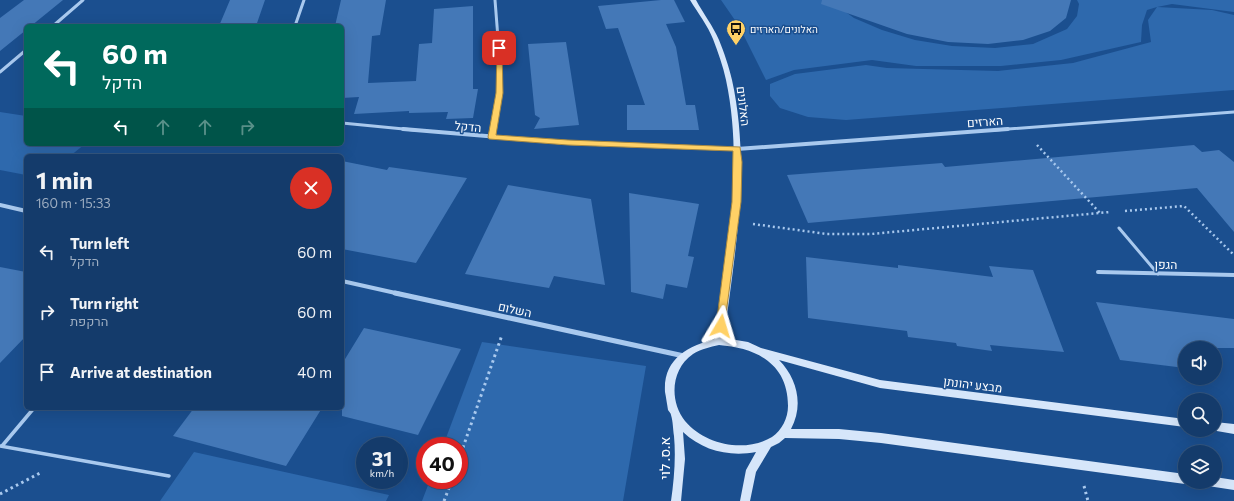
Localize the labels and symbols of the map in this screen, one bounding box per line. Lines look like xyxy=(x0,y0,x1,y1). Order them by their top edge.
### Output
bus stop icon: האלונים/הארזים xyxy=(725,18,747,46)
place label: האלונים/הארזים xyxy=(750,23,818,35)
pin xyxy=(482,31,516,65)
street label: האלונים xyxy=(735,85,753,127)
street label: הארזים xyxy=(966,113,1004,129)
street label: הדקל xyxy=(454,118,482,134)
street label: הגפן xyxy=(1155,257,1177,271)
street label: השלום xyxy=(497,299,533,319)
position arrow xyxy=(700,305,742,347)
street label: מבצע יהונתן xyxy=(943,373,1003,395)
speed limit sign: 40 xyxy=(416,437,468,489)
street label: א.ס. לוי xyxy=(656,437,673,479)

